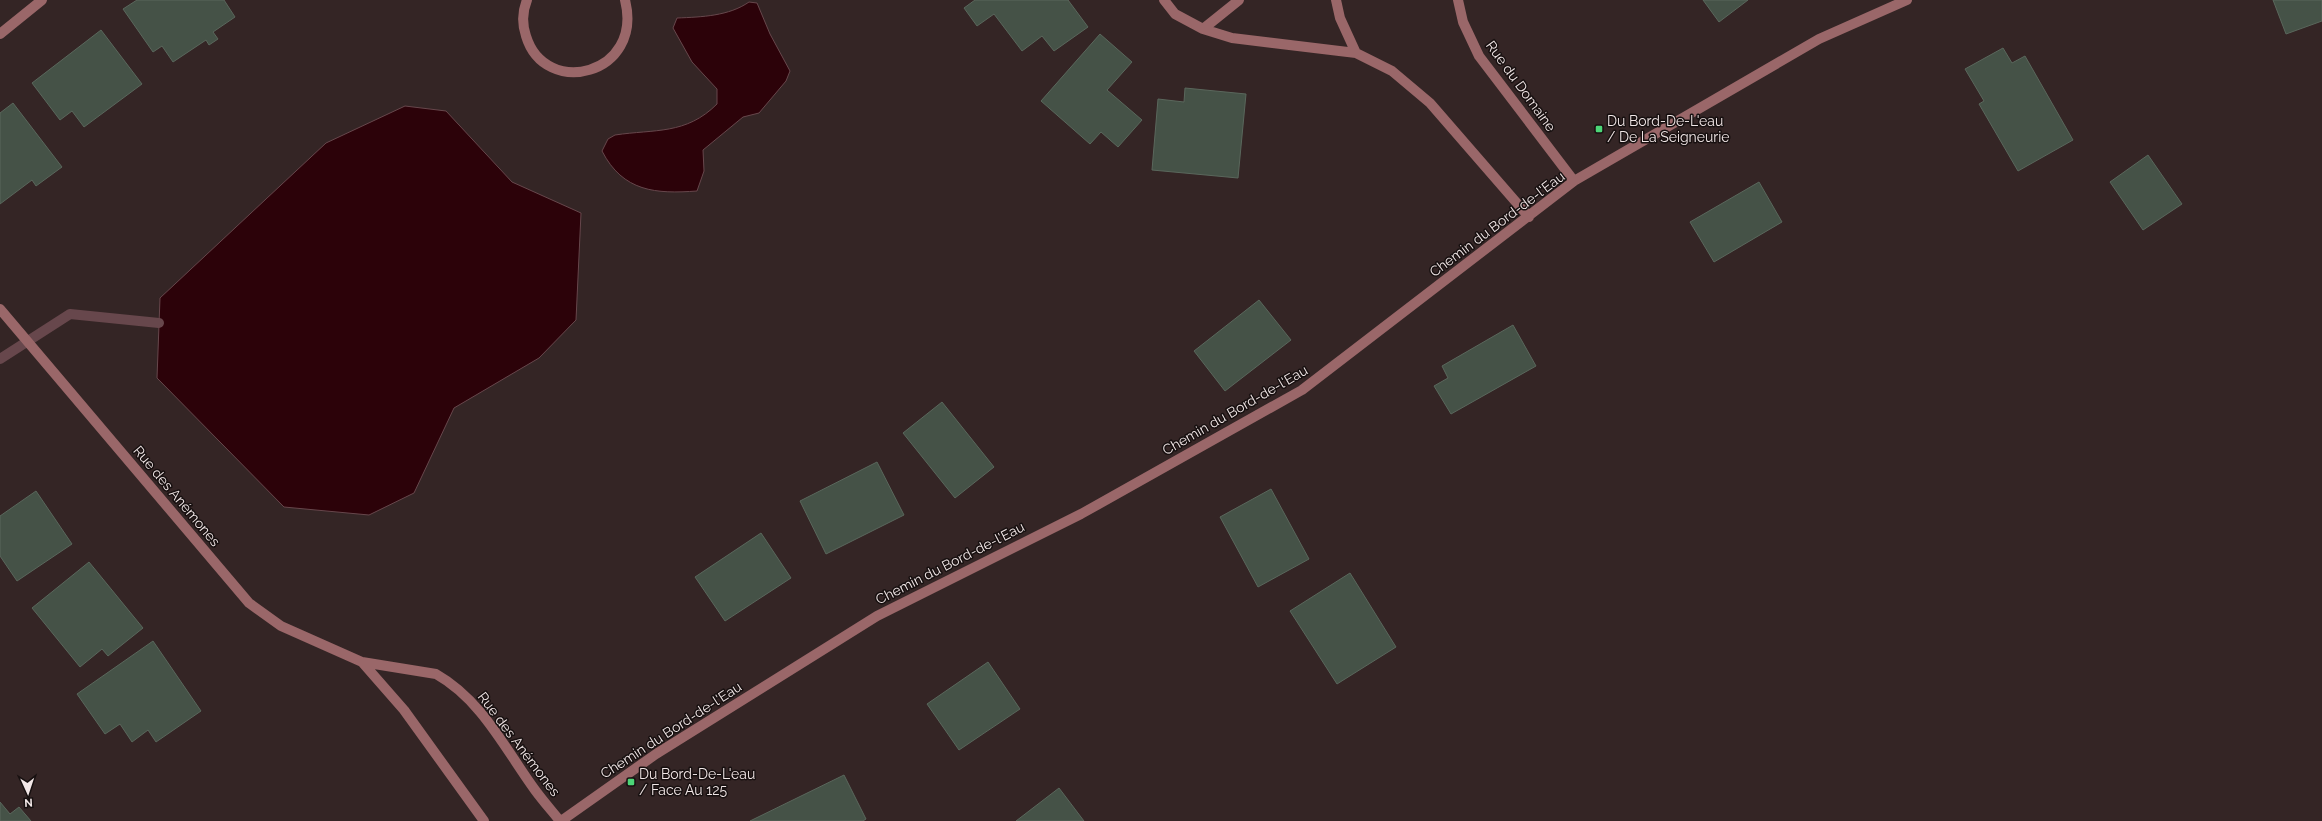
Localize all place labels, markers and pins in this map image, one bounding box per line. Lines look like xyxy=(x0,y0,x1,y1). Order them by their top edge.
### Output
place label: Du Bord-De-L'eau / De La Seigneurie xyxy=(1607,113,1730,145)
marker: Du Bord-De-L'eau / De La Seigneurie xyxy=(1594,124,1604,134)
place label: Du Bord-De-L'eau / Face Au 125 xyxy=(639,766,755,798)
marker: Du Bord-De-L'eau / Face Au 125 xyxy=(626,777,636,787)

